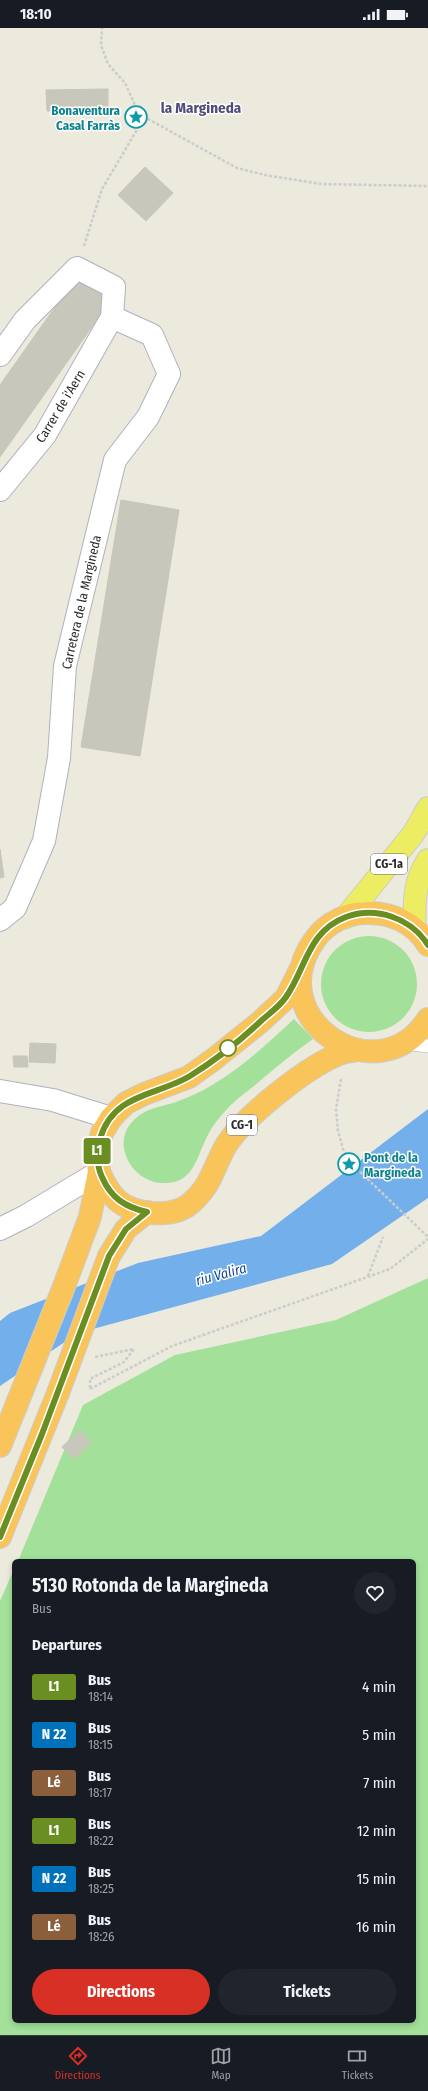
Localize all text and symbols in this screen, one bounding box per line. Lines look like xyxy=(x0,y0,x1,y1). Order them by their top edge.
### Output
text: 18:10 xyxy=(20,5,52,23)
district label: la Margineda xyxy=(161,99,242,117)
place label: Bonaventura Casal Farràs xyxy=(51,103,121,133)
place icon: Bonaventura Casal Farràs xyxy=(123,104,149,130)
street label: Carrer de i'Aern xyxy=(33,367,88,445)
street label: Carretera de la Margineda xyxy=(59,534,104,671)
road number: CG-1a xyxy=(371,854,407,874)
unlabelled marker xyxy=(219,1039,237,1057)
road number: CG-1 xyxy=(227,1115,257,1135)
line badge: L1 xyxy=(79,1138,115,1164)
text: L1 xyxy=(92,1142,102,1159)
place label: Pont de la Margineda xyxy=(364,1150,422,1180)
place icon: Pont de la Margineda xyxy=(336,1151,362,1177)
water label: riu Valira xyxy=(194,1260,248,1289)
button: heart xyxy=(354,1572,396,1614)
text: 5130 Rotonda de la Margineda xyxy=(32,1574,268,1597)
text: Bus xyxy=(32,1601,51,1616)
text: Departures xyxy=(32,1636,102,1654)
text: Bus xyxy=(88,1671,111,1689)
text: L1 xyxy=(49,1678,59,1695)
text: 4 min xyxy=(362,1678,396,1696)
text: 18:14 xyxy=(88,1689,113,1704)
text: Bus xyxy=(88,1719,111,1737)
text: N 22 xyxy=(42,1726,66,1743)
text: 5 min xyxy=(362,1726,396,1744)
text: 18:15 xyxy=(88,1737,113,1752)
text: Bus xyxy=(88,1767,111,1785)
text: Lé xyxy=(47,1774,61,1791)
text: 7 min xyxy=(363,1774,396,1792)
text: 18:17 xyxy=(88,1785,112,1800)
text: Bus xyxy=(88,1815,111,1833)
text: L1 xyxy=(49,1822,59,1839)
text: 12 min xyxy=(357,1822,396,1840)
text: 18:22 xyxy=(88,1833,114,1848)
text: Bus xyxy=(88,1863,111,1881)
text: N 22 xyxy=(42,1870,66,1887)
text: 15 min xyxy=(357,1870,396,1888)
text: 18:25 xyxy=(88,1881,114,1896)
text: Bus xyxy=(88,1911,111,1929)
text: Lé xyxy=(47,1918,61,1935)
text: 16 min xyxy=(356,1918,396,1936)
text: 18:26 xyxy=(88,1929,115,1944)
button: Directions xyxy=(32,1969,210,2015)
button: Tickets xyxy=(218,1969,396,2015)
tab: Directions xyxy=(55,2045,100,2082)
tab: Map xyxy=(210,2045,232,2082)
tab: Tickets xyxy=(342,2045,373,2082)

